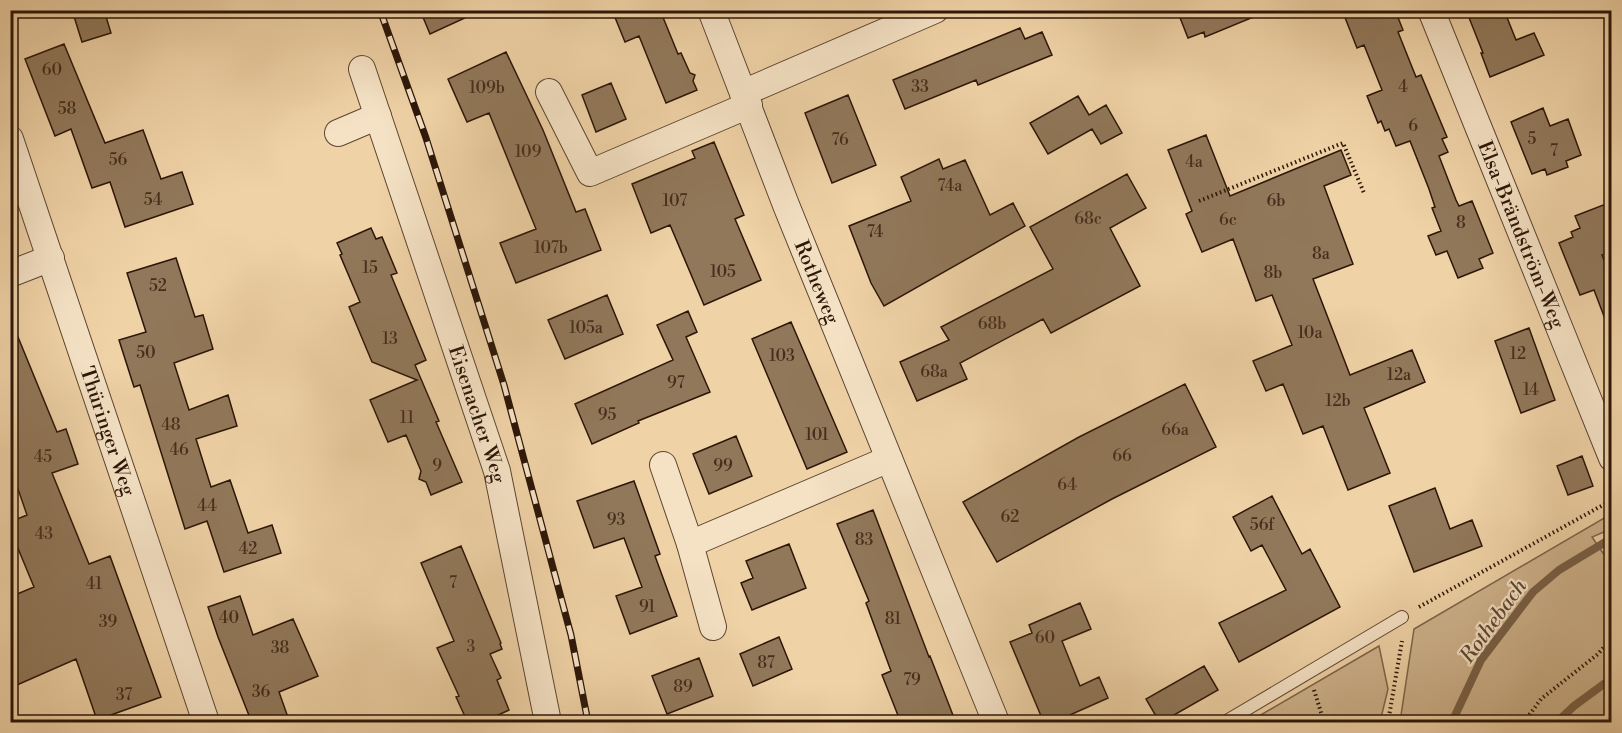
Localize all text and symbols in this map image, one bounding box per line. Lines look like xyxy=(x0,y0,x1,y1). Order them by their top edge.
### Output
house number: 60 xyxy=(42,60,62,80)
house number: 33 xyxy=(911,77,929,97)
house number: 4 xyxy=(1398,77,1408,97)
house number: 109b xyxy=(469,78,505,98)
house number: 58 xyxy=(58,99,77,119)
house number: 6 xyxy=(1408,116,1418,136)
house number: 5 xyxy=(1528,129,1537,149)
house number: 76 xyxy=(831,130,849,150)
street label: Elsa-Brändström-Weg xyxy=(1471,137,1570,333)
house number: 7 xyxy=(1550,141,1558,161)
house number: 109 xyxy=(515,142,542,162)
house number: 56 xyxy=(109,150,128,170)
house number: 4a xyxy=(1185,152,1204,172)
house number: 74a xyxy=(938,176,963,196)
house number: 54 xyxy=(144,190,163,210)
house number: 107 xyxy=(663,191,687,211)
house number: 6b xyxy=(1267,191,1285,211)
house number: 68c xyxy=(1074,209,1102,229)
house number: 6c xyxy=(1219,210,1237,230)
house number: 8 xyxy=(1456,213,1466,233)
house number: 74 xyxy=(867,222,884,242)
street label: Rotheweg xyxy=(788,237,844,329)
house number: 107b xyxy=(534,238,568,258)
house number: 8a xyxy=(1312,244,1331,264)
house number: 15 xyxy=(362,258,378,278)
house number: 105 xyxy=(710,262,736,282)
house number: 8b xyxy=(1264,263,1282,283)
house number: 52 xyxy=(149,276,167,296)
house number: 68b xyxy=(978,314,1006,334)
house number: 105a xyxy=(569,318,604,338)
house number: 10a xyxy=(1297,323,1323,343)
house number: 13 xyxy=(382,329,398,349)
house number: 50 xyxy=(136,343,156,363)
street label: Eisenacher Weg xyxy=(442,343,510,486)
house number: 12 xyxy=(1510,344,1526,364)
house number: 103 xyxy=(769,346,795,366)
house number: 68a xyxy=(920,362,949,382)
street label: Thüringer Weg xyxy=(73,363,140,500)
house number: 12a xyxy=(1387,365,1412,385)
house number: 97 xyxy=(667,373,685,393)
house number: 14 xyxy=(1523,380,1539,400)
house number: 12b xyxy=(1325,391,1351,411)
house number: 95 xyxy=(598,405,616,425)
house number: 11 xyxy=(400,408,414,428)
house number: 48 xyxy=(161,415,181,435)
house number: 66a xyxy=(1161,420,1190,440)
house number: 101 xyxy=(805,425,829,445)
house number: 46 xyxy=(169,440,189,460)
house number: 66 xyxy=(1112,446,1132,466)
house number: 45 xyxy=(34,447,52,467)
house number: 9 xyxy=(432,456,442,476)
house number: 99 xyxy=(713,456,733,476)
house number: 64 xyxy=(1057,475,1077,495)
house number: 44 xyxy=(197,496,217,516)
house number: 62 xyxy=(1001,507,1019,527)
house number: 93 xyxy=(607,510,625,530)
house number: 56f xyxy=(1250,515,1275,535)
house number: 43 xyxy=(35,524,53,544)
house number: 83 xyxy=(855,530,873,550)
house number: 42 xyxy=(239,539,257,559)
house number: 7 xyxy=(449,573,457,593)
house number: 41 xyxy=(86,574,102,594)
water label: Rothebach xyxy=(1454,574,1533,670)
house number: 91 xyxy=(639,597,655,617)
house number: 40 xyxy=(219,608,239,628)
house number: 81 xyxy=(885,609,901,629)
house number: 39 xyxy=(99,612,118,632)
house number: 60 xyxy=(1035,628,1055,648)
house number: 3 xyxy=(467,637,476,657)
house number: 38 xyxy=(271,638,290,658)
house number: 87 xyxy=(757,653,775,673)
house number: 79 xyxy=(903,670,921,690)
house number: 89 xyxy=(673,677,693,697)
house number: 36 xyxy=(252,682,271,702)
house number: 37 xyxy=(116,685,132,705)

